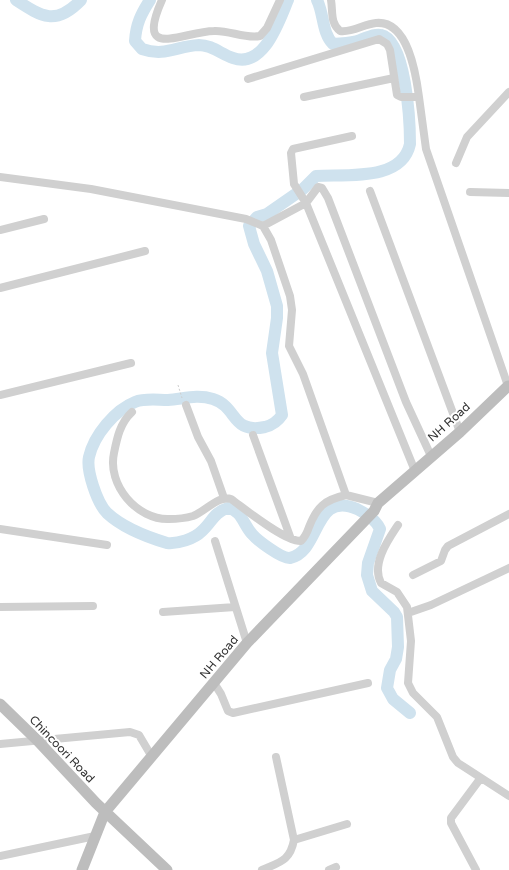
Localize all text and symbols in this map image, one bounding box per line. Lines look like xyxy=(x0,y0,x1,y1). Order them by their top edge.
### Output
street label: NH Road xyxy=(425,399,473,445)
street label: NH Road xyxy=(197,633,241,681)
street label: Chincoori Road xyxy=(26,713,98,785)

